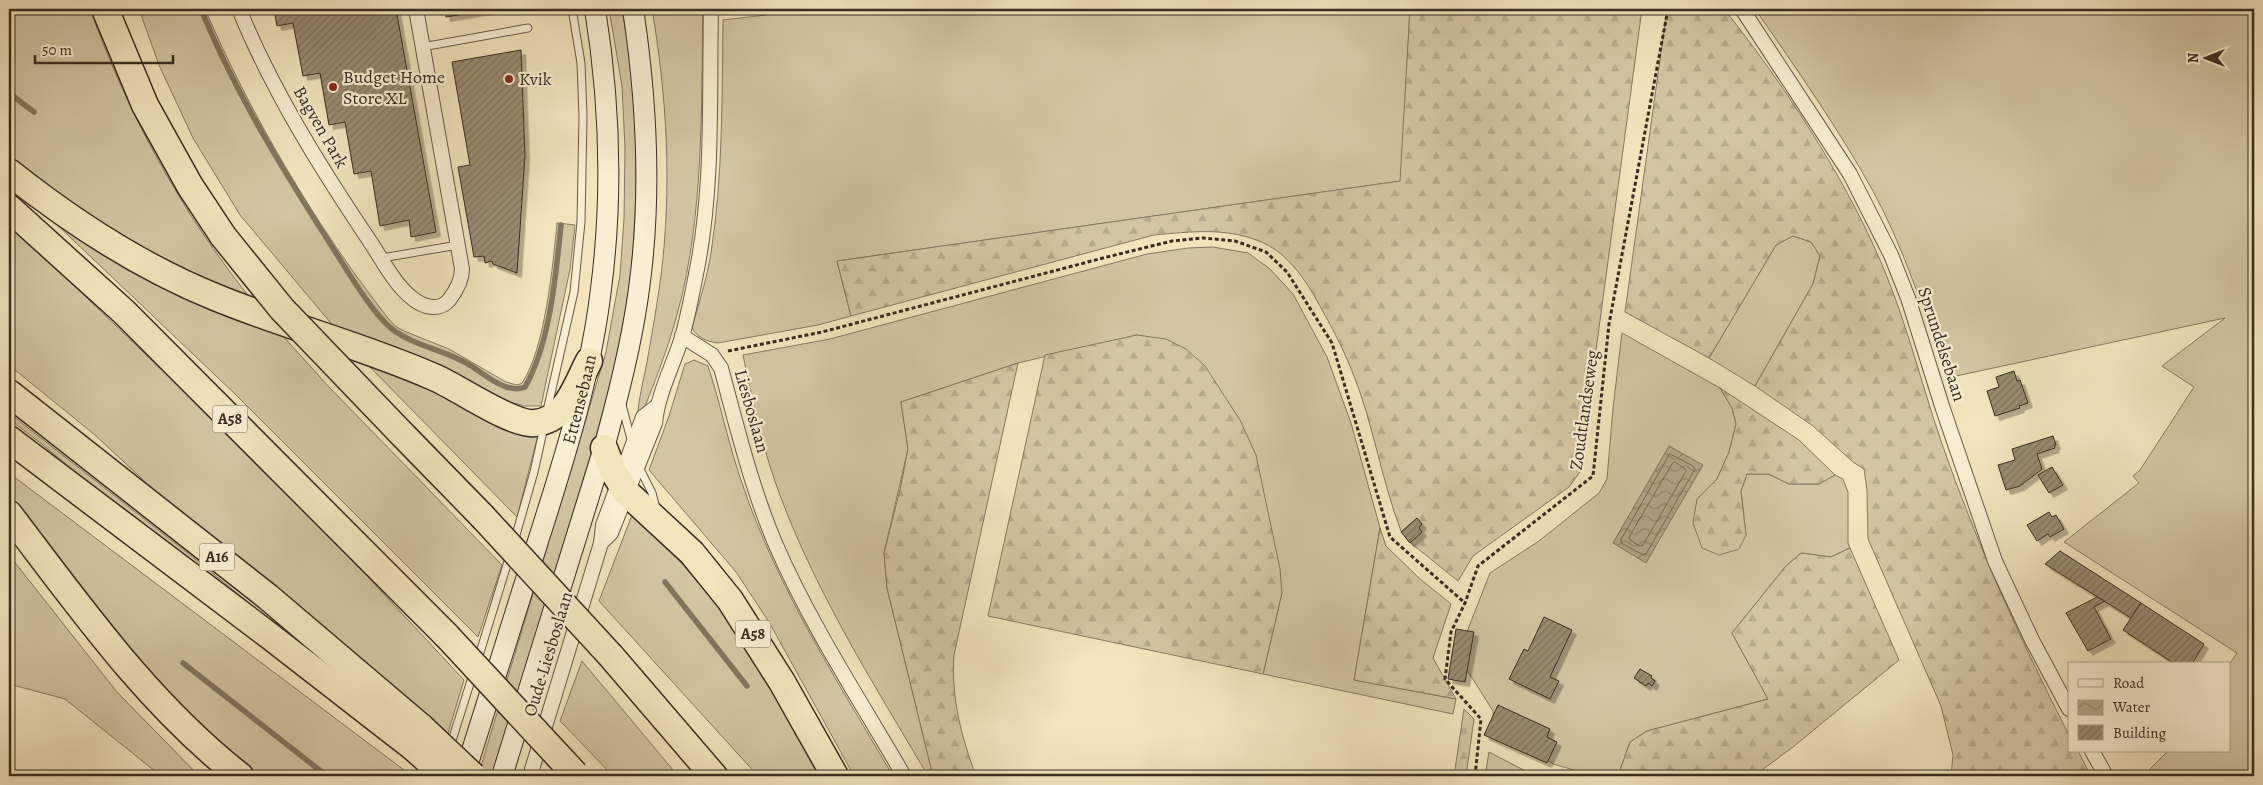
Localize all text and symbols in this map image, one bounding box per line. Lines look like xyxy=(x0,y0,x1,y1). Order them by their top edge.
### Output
scale bar xyxy=(35,32,172,64)
north arrow xyxy=(2180,32,2230,82)
text: 50 m xyxy=(42,40,72,60)
text: N xyxy=(2184,53,2203,63)
place label: Budget Home Store XL xyxy=(343,65,445,110)
place label: Kvik xyxy=(519,67,552,91)
marker: Kvik xyxy=(503,73,515,85)
marker: Budget Home Store XL xyxy=(327,81,339,93)
street label: Bagven Park xyxy=(288,82,354,173)
street label: Sprundelsebaan xyxy=(1912,284,1972,404)
street label: Zoudtlandseweg xyxy=(1564,348,1604,472)
street label: Ettensebaan xyxy=(557,352,602,447)
street label: Liesboslaan xyxy=(729,366,775,456)
road number: A58 xyxy=(212,406,248,432)
road number: A16 xyxy=(200,544,234,570)
street label: Oude Liesboslaan xyxy=(518,589,578,719)
road number: A58 xyxy=(736,620,770,648)
legend xyxy=(2068,662,2230,752)
text: Road xyxy=(2113,673,2145,693)
text: Water xyxy=(2112,697,2150,717)
text: Building xyxy=(2113,723,2166,743)

